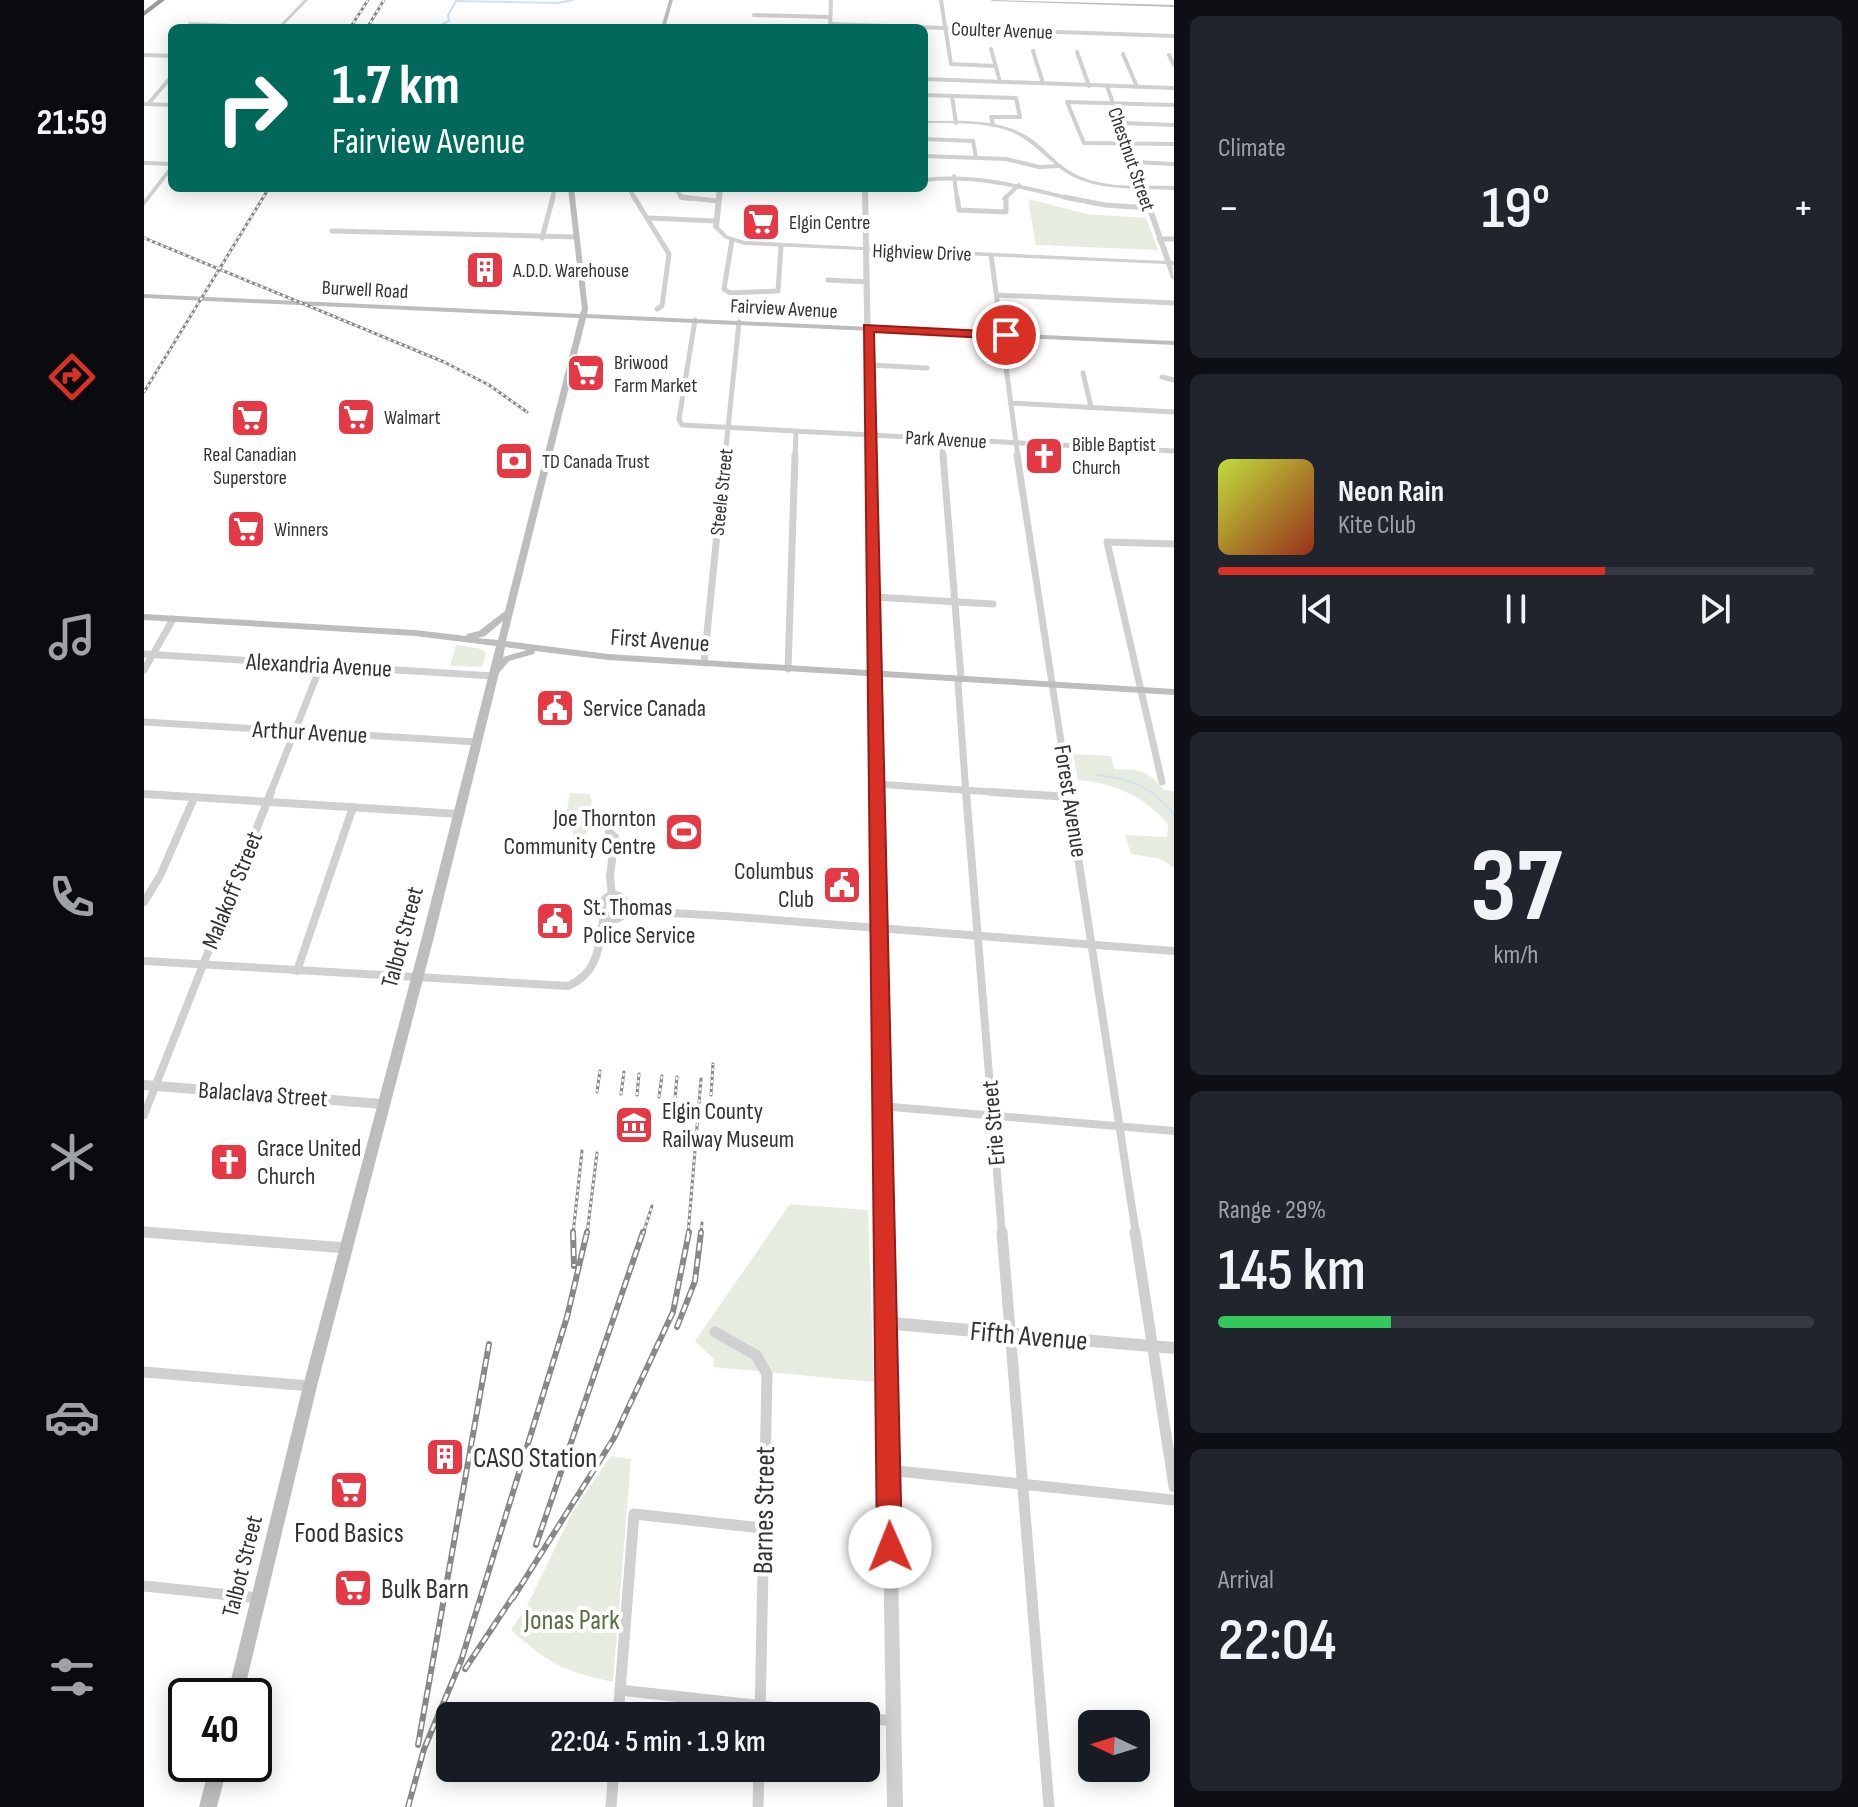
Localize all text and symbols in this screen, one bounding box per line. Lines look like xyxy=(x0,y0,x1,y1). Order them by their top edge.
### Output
street label: Coulter Avenue xyxy=(951,17,1053,45)
text: 1.7 km xyxy=(332,53,460,120)
icon: right xyxy=(200,56,304,160)
text: 21:59 xyxy=(37,102,107,145)
street label: Chestnut Street xyxy=(1102,104,1160,214)
text: Fairview Avenue xyxy=(332,121,525,164)
text: Climate xyxy=(1218,133,1286,164)
text: 19° xyxy=(1482,173,1550,245)
text: − xyxy=(1218,182,1240,235)
text: + xyxy=(1792,182,1814,235)
supermarket icon: Elgin Centre xyxy=(740,201,782,243)
place label: Elgin Centre xyxy=(789,211,870,235)
street label: Highview Drive xyxy=(872,239,972,267)
building icon: A.D.D. Warehouse xyxy=(464,249,506,291)
place label: A.D.D. Warehouse xyxy=(512,259,629,283)
street label: Burwell Road xyxy=(321,276,409,304)
street label: Fairview Avenue xyxy=(730,294,838,324)
pin xyxy=(972,301,1040,369)
icon: arrive xyxy=(984,313,1028,357)
icon: directions xyxy=(44,349,100,405)
place label: Briwood Farm Market xyxy=(614,351,697,398)
supermarket icon: Briwood Farm Market xyxy=(565,352,607,394)
supermarket icon: Walmart xyxy=(335,396,377,438)
supermarket icon: Real Canadian Superstore xyxy=(229,397,271,439)
place label: Walmart xyxy=(384,406,441,430)
street label: Park Avenue xyxy=(905,426,987,454)
place label: Bible Baptist Church xyxy=(1072,433,1156,480)
church icon: Bible Baptist Church xyxy=(1023,435,1065,477)
bank icon: TD Canada Trust xyxy=(493,440,535,482)
place label: Real Canadian Superstore xyxy=(203,443,297,490)
street label: Steele Street xyxy=(705,447,739,537)
place label: TD Canada Trust xyxy=(542,450,650,474)
text: Neon Rain xyxy=(1338,474,1444,510)
supermarket icon: Winners xyxy=(225,508,267,550)
text: Kite Club xyxy=(1338,510,1416,541)
place label: Winners xyxy=(274,518,329,542)
icon: previous xyxy=(1295,587,1339,631)
icon: pause xyxy=(1494,587,1538,631)
icon: next xyxy=(1693,587,1737,631)
icon: music xyxy=(44,609,100,665)
street label: First Avenue xyxy=(610,623,710,658)
street label: Alexandria Avenue xyxy=(244,647,393,684)
public building icon: Service Canada xyxy=(534,687,576,729)
place label: Service Canada xyxy=(583,694,706,723)
street label: Arthur Avenue xyxy=(251,715,368,750)
street label: Forest Avenue xyxy=(1047,743,1094,859)
place label: Joe Thornton Community Centre xyxy=(504,804,656,861)
sports icon: Joe Thornton Community Centre xyxy=(663,811,705,853)
text: 37 xyxy=(1470,825,1562,950)
street label: Malakoff Street xyxy=(196,827,269,953)
place label: Columbus Club xyxy=(734,857,814,914)
public building icon: Columbus Club xyxy=(821,864,863,906)
icon: phone xyxy=(44,869,100,925)
street label: Talbot Street xyxy=(375,883,430,991)
place label: St. Thomas Police Service xyxy=(583,893,695,950)
public building icon: St. Thomas Police Service xyxy=(534,900,576,942)
text: km/h xyxy=(1494,940,1538,971)
street label: Balaclava Street xyxy=(197,1076,329,1113)
street label: Erie Street xyxy=(975,1079,1012,1167)
place label: Elgin County Railway Museum xyxy=(662,1097,794,1154)
museum icon: Elgin County Railway Museum xyxy=(613,1104,655,1146)
icon: climate xyxy=(44,1129,100,1185)
place label: Grace United Church xyxy=(257,1134,361,1191)
church icon: Grace United Church xyxy=(208,1141,250,1183)
text: Range · 29% xyxy=(1218,1195,1326,1226)
text: 145 km xyxy=(1218,1235,1366,1307)
street label: Fifth Avenue xyxy=(969,1315,1089,1358)
icon: car xyxy=(44,1389,100,1445)
building icon: CASO Station xyxy=(424,1436,466,1478)
place label: CASO Station xyxy=(473,1442,597,1475)
street label: Barnes Street xyxy=(747,1446,782,1574)
supermarket icon: Food Basics xyxy=(328,1469,370,1511)
position arrow xyxy=(848,1505,932,1589)
street label: Talbot Street xyxy=(216,1512,269,1620)
place label: Food Basics xyxy=(294,1517,404,1550)
text: Arrival xyxy=(1218,1565,1274,1596)
supermarket icon: Bulk Barn xyxy=(332,1567,374,1609)
place label: Bulk Barn xyxy=(381,1573,469,1606)
park label: Jonas Park xyxy=(523,1604,620,1637)
text: 22:04 xyxy=(1218,1605,1336,1677)
icon: filters xyxy=(44,1649,100,1705)
speed limit sign: 40 xyxy=(168,1678,272,1782)
north arrow xyxy=(1078,1710,1150,1782)
map controls xyxy=(1078,1710,1150,1782)
text: 22:04 · 5 min · 1.9 km xyxy=(550,1724,766,1760)

